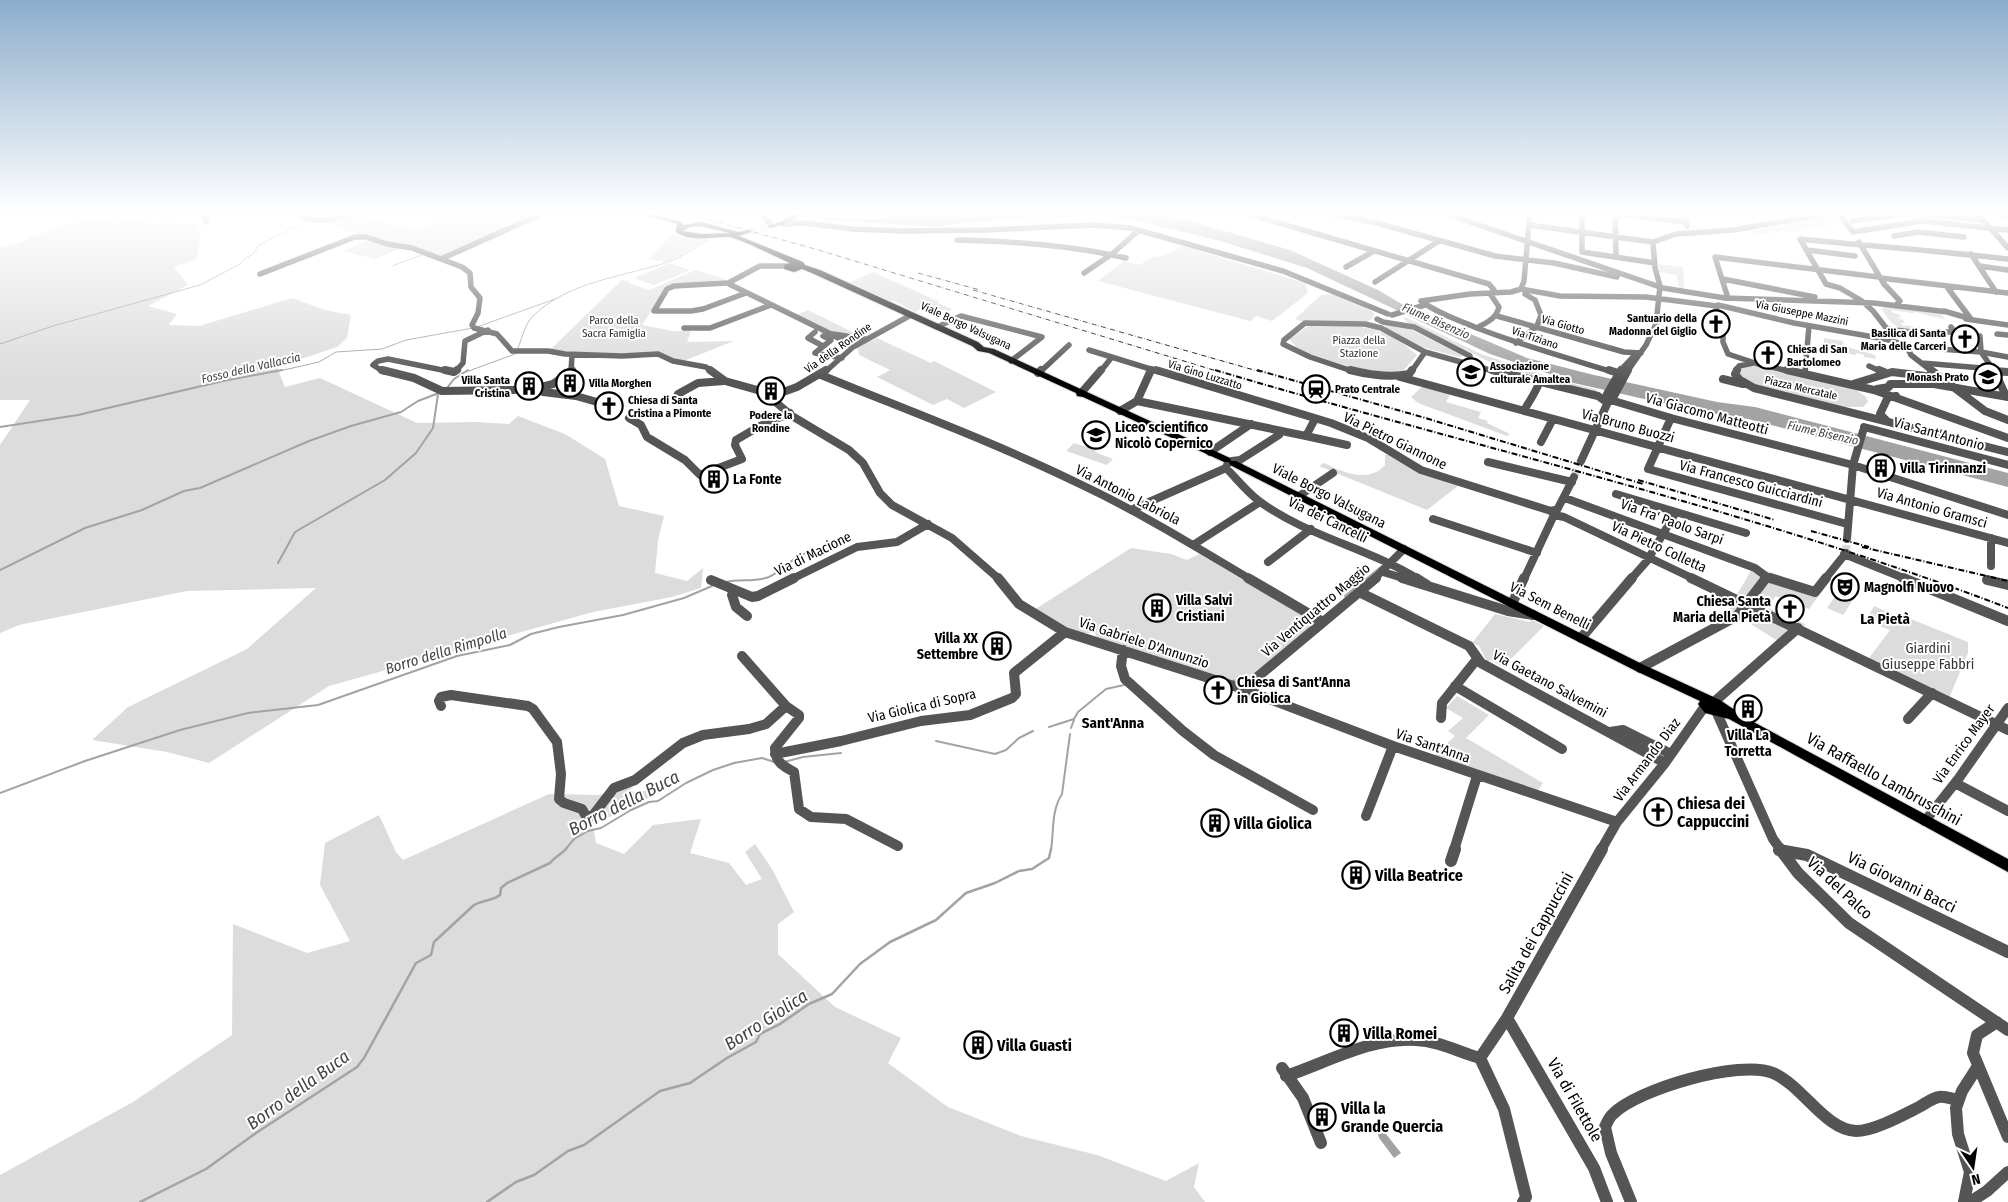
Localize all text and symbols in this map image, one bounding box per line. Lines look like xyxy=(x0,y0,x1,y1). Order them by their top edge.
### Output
street label: Via Giuseppe Mazzini xyxy=(1754,298,1850,328)
street label: Viale Borgo Valsugana xyxy=(919,299,1013,353)
water label: Fiume Bisenzio xyxy=(1400,300,1472,342)
church icon: Santuario della Madonna del Giglio xyxy=(1701,309,1731,339)
place label: Santuario della Madonna del Giglio xyxy=(1609,312,1698,338)
street label: Via Giotto xyxy=(1540,313,1586,337)
park label: Parco della Sacra Famiglia xyxy=(582,314,646,340)
street label: Via della Rondine xyxy=(802,320,874,376)
street label: Via Tiziano xyxy=(1510,324,1560,352)
church icon: Basilica di Santa Maria delle Carceri xyxy=(1950,324,1980,354)
place label: Basilica di Santa Maria delle Carceri xyxy=(1861,327,1947,353)
park label: Piazza della Stazione xyxy=(1333,334,1385,360)
church icon: Chiesa di San Bartolomeo xyxy=(1753,340,1783,370)
place label: Chiesa di San Bartolomeo xyxy=(1787,343,1848,369)
water label: Fosso della Vallaccia xyxy=(200,350,302,386)
school or university icon: Associazione culturale Amaltea xyxy=(1456,357,1486,387)
street label: Via Gino Luzzatto xyxy=(1166,358,1244,393)
place label: Associazione culturale Amaltea xyxy=(1489,360,1571,386)
school or university icon: Monash Prato xyxy=(1973,362,2003,392)
building icon: Villa Morghen xyxy=(555,368,585,398)
building icon: Villa Santa Cristina xyxy=(514,371,544,401)
place label: Monash Prato xyxy=(1907,371,1969,384)
street label: Piazza Mercatale xyxy=(1763,373,1839,403)
place label: Villa Santa Cristina xyxy=(461,374,511,400)
station icon: Prato Centrale xyxy=(1301,374,1331,404)
building icon: Podere la Rondine xyxy=(756,376,786,406)
place label: Villa Morghen xyxy=(588,377,652,390)
place label: Prato Centrale xyxy=(1335,383,1401,396)
street label: Via Giacomo Matteotti xyxy=(1644,389,1770,439)
church icon: Chiesa di Santa Cristina a Pimonte xyxy=(594,391,624,421)
place label: Chiesa di Santa Cristina a Pimonte xyxy=(628,394,712,420)
street label: Via Bruno Buozzi xyxy=(1580,405,1676,447)
place label: Podere la Rondine xyxy=(749,409,793,435)
street label: Via Pietro Giannone xyxy=(1340,409,1450,473)
street label: Via Sant'Antonio xyxy=(1892,414,1986,454)
water label: Fiume Bisenzio xyxy=(1786,418,1860,448)
place label: Liceo scientifico Nicolò Copernico xyxy=(1115,419,1214,452)
school or university icon: Liceo scientifico Nicolò Copernico xyxy=(1081,420,1111,450)
building icon: Villa Tirinnanzi xyxy=(1866,453,1896,483)
street label: Via Francesco Guicciardini xyxy=(1678,457,1824,511)
street label: Viale Borgo Valsugana xyxy=(1269,460,1389,532)
place label: Villa Tirinnanzi xyxy=(1899,460,1986,477)
street label: Via Antonio Labriola xyxy=(1073,461,1183,529)
building icon: La Fonte xyxy=(699,464,729,494)
place label: La Fonte xyxy=(733,471,782,488)
street label: Via Antonio Gramsci xyxy=(1875,484,1989,532)
street label: Via dei Cancelli xyxy=(1285,493,1371,547)
street label: Via Fra' Paolo Sarpi xyxy=(1618,495,1726,549)
street label: Via Pietro Colletta xyxy=(1609,518,1709,576)
street label: Via di Macione xyxy=(772,528,854,580)
street label: Via Ventiquattro Maggio xyxy=(1258,560,1374,660)
theatre icon: Magnolfi Nuovo xyxy=(1830,572,1860,602)
street label: Via Sem Benelli xyxy=(1507,578,1593,634)
place label: Magnolfi Nuovo xyxy=(1864,579,1955,596)
place label: Villa Salvi Cristiani xyxy=(1175,592,1233,625)
building icon: Villa Salvi Cristiani xyxy=(1142,593,1172,623)
place label: Chiesa Santa Maria della Pietà xyxy=(1673,593,1771,626)
church icon: Chiesa Santa Maria della Pietà xyxy=(1775,594,1805,624)
district label: La Pietà xyxy=(1860,610,1910,628)
street label: Via Gabriele D'Annunzio xyxy=(1077,614,1211,672)
water label: Borro della Rimpolla xyxy=(383,624,509,678)
place label: Villa XX Settembre xyxy=(917,630,979,663)
building icon: Villa XX Settembre xyxy=(982,631,1012,661)
park label: Giardini Giuseppe Fabbri xyxy=(1882,640,1974,673)
street label: Via Gaetano Salvemini xyxy=(1490,647,1610,721)
place label: Chiesa di Sant'Anna in Giolica xyxy=(1237,674,1351,707)
church icon: Chiesa di Sant'Anna in Giolica xyxy=(1203,675,1233,705)
street label: Via Giolica di Sopra xyxy=(866,685,978,727)
building icon: Villa La Torretta xyxy=(1733,694,1763,724)
street label: Via Enrico Mayer xyxy=(1929,701,1999,787)
district label: Sant'Anna xyxy=(1082,714,1145,732)
street label: Via Armando Diaz xyxy=(1610,714,1684,805)
street label: Via Sant'Anna xyxy=(1393,725,1473,767)
place label: Villa La Torretta xyxy=(1724,727,1772,760)
street label: Via Raffaello Lambruschini xyxy=(1803,728,1965,830)
water label: Borro della Buca xyxy=(565,766,683,840)
place label: Chiesa dei Cappuccini xyxy=(1677,794,1749,831)
church icon: Chiesa dei Cappuccini xyxy=(1643,797,1673,827)
building icon: Villa Giolica xyxy=(1200,808,1230,838)
place label: Villa Giolica xyxy=(1233,814,1312,833)
street label: Via Giovanni Bacci xyxy=(1844,847,1960,917)
street label: Via del Palco xyxy=(1803,853,1877,923)
building icon: Villa Beatrice xyxy=(1341,860,1371,890)
place label: Villa Beatrice xyxy=(1374,866,1463,885)
street label: Salita dei Cappuccini xyxy=(1495,869,1577,997)
water label: Borro Giolica xyxy=(720,985,812,1055)
building icon: Villa Romei xyxy=(1329,1018,1359,1048)
place label: Villa Romei xyxy=(1362,1024,1437,1043)
building icon: Villa Guasti xyxy=(963,1030,993,1060)
place label: Villa Guasti xyxy=(996,1036,1072,1055)
water label: Borro della Buca xyxy=(242,1045,354,1135)
street label: Via di Filettole xyxy=(1543,1055,1607,1145)
place label: Villa la Grande Quercia xyxy=(1340,1099,1443,1136)
building icon: Villa la Grande Quercia xyxy=(1307,1102,1337,1132)
north arrow xyxy=(1948,1142,1998,1192)
text: N xyxy=(1970,1170,1982,1188)

